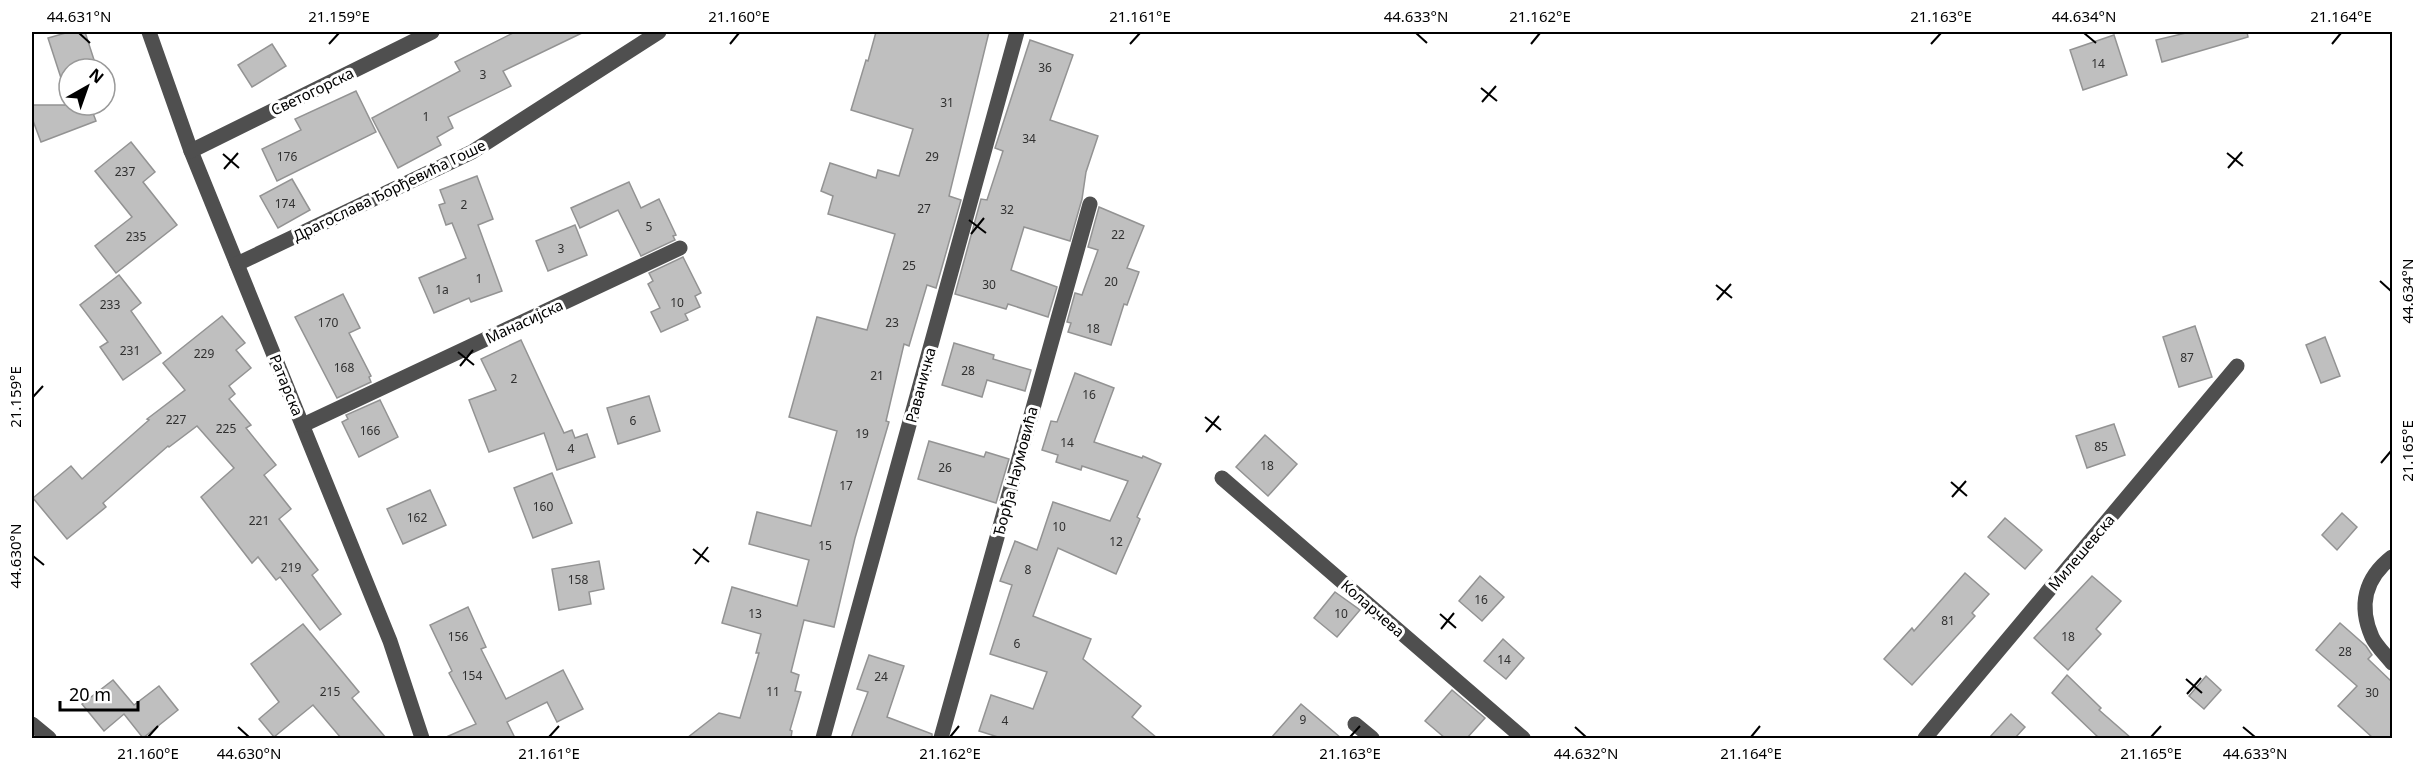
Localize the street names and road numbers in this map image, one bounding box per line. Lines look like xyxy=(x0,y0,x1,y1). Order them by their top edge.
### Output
street label: Светогорска xyxy=(267,62,357,120)
street label: Драгослава Ђорђевића Гоше xyxy=(289,135,489,245)
street label: Манасијска xyxy=(482,294,566,348)
street label: Раваничка xyxy=(900,345,940,425)
street label: Ратарска xyxy=(266,351,308,419)
street label: Ђорђа Наумовића xyxy=(988,404,1042,538)
street label: Милешевска xyxy=(2043,510,2119,594)
street label: Коларчева xyxy=(1337,575,1409,641)

